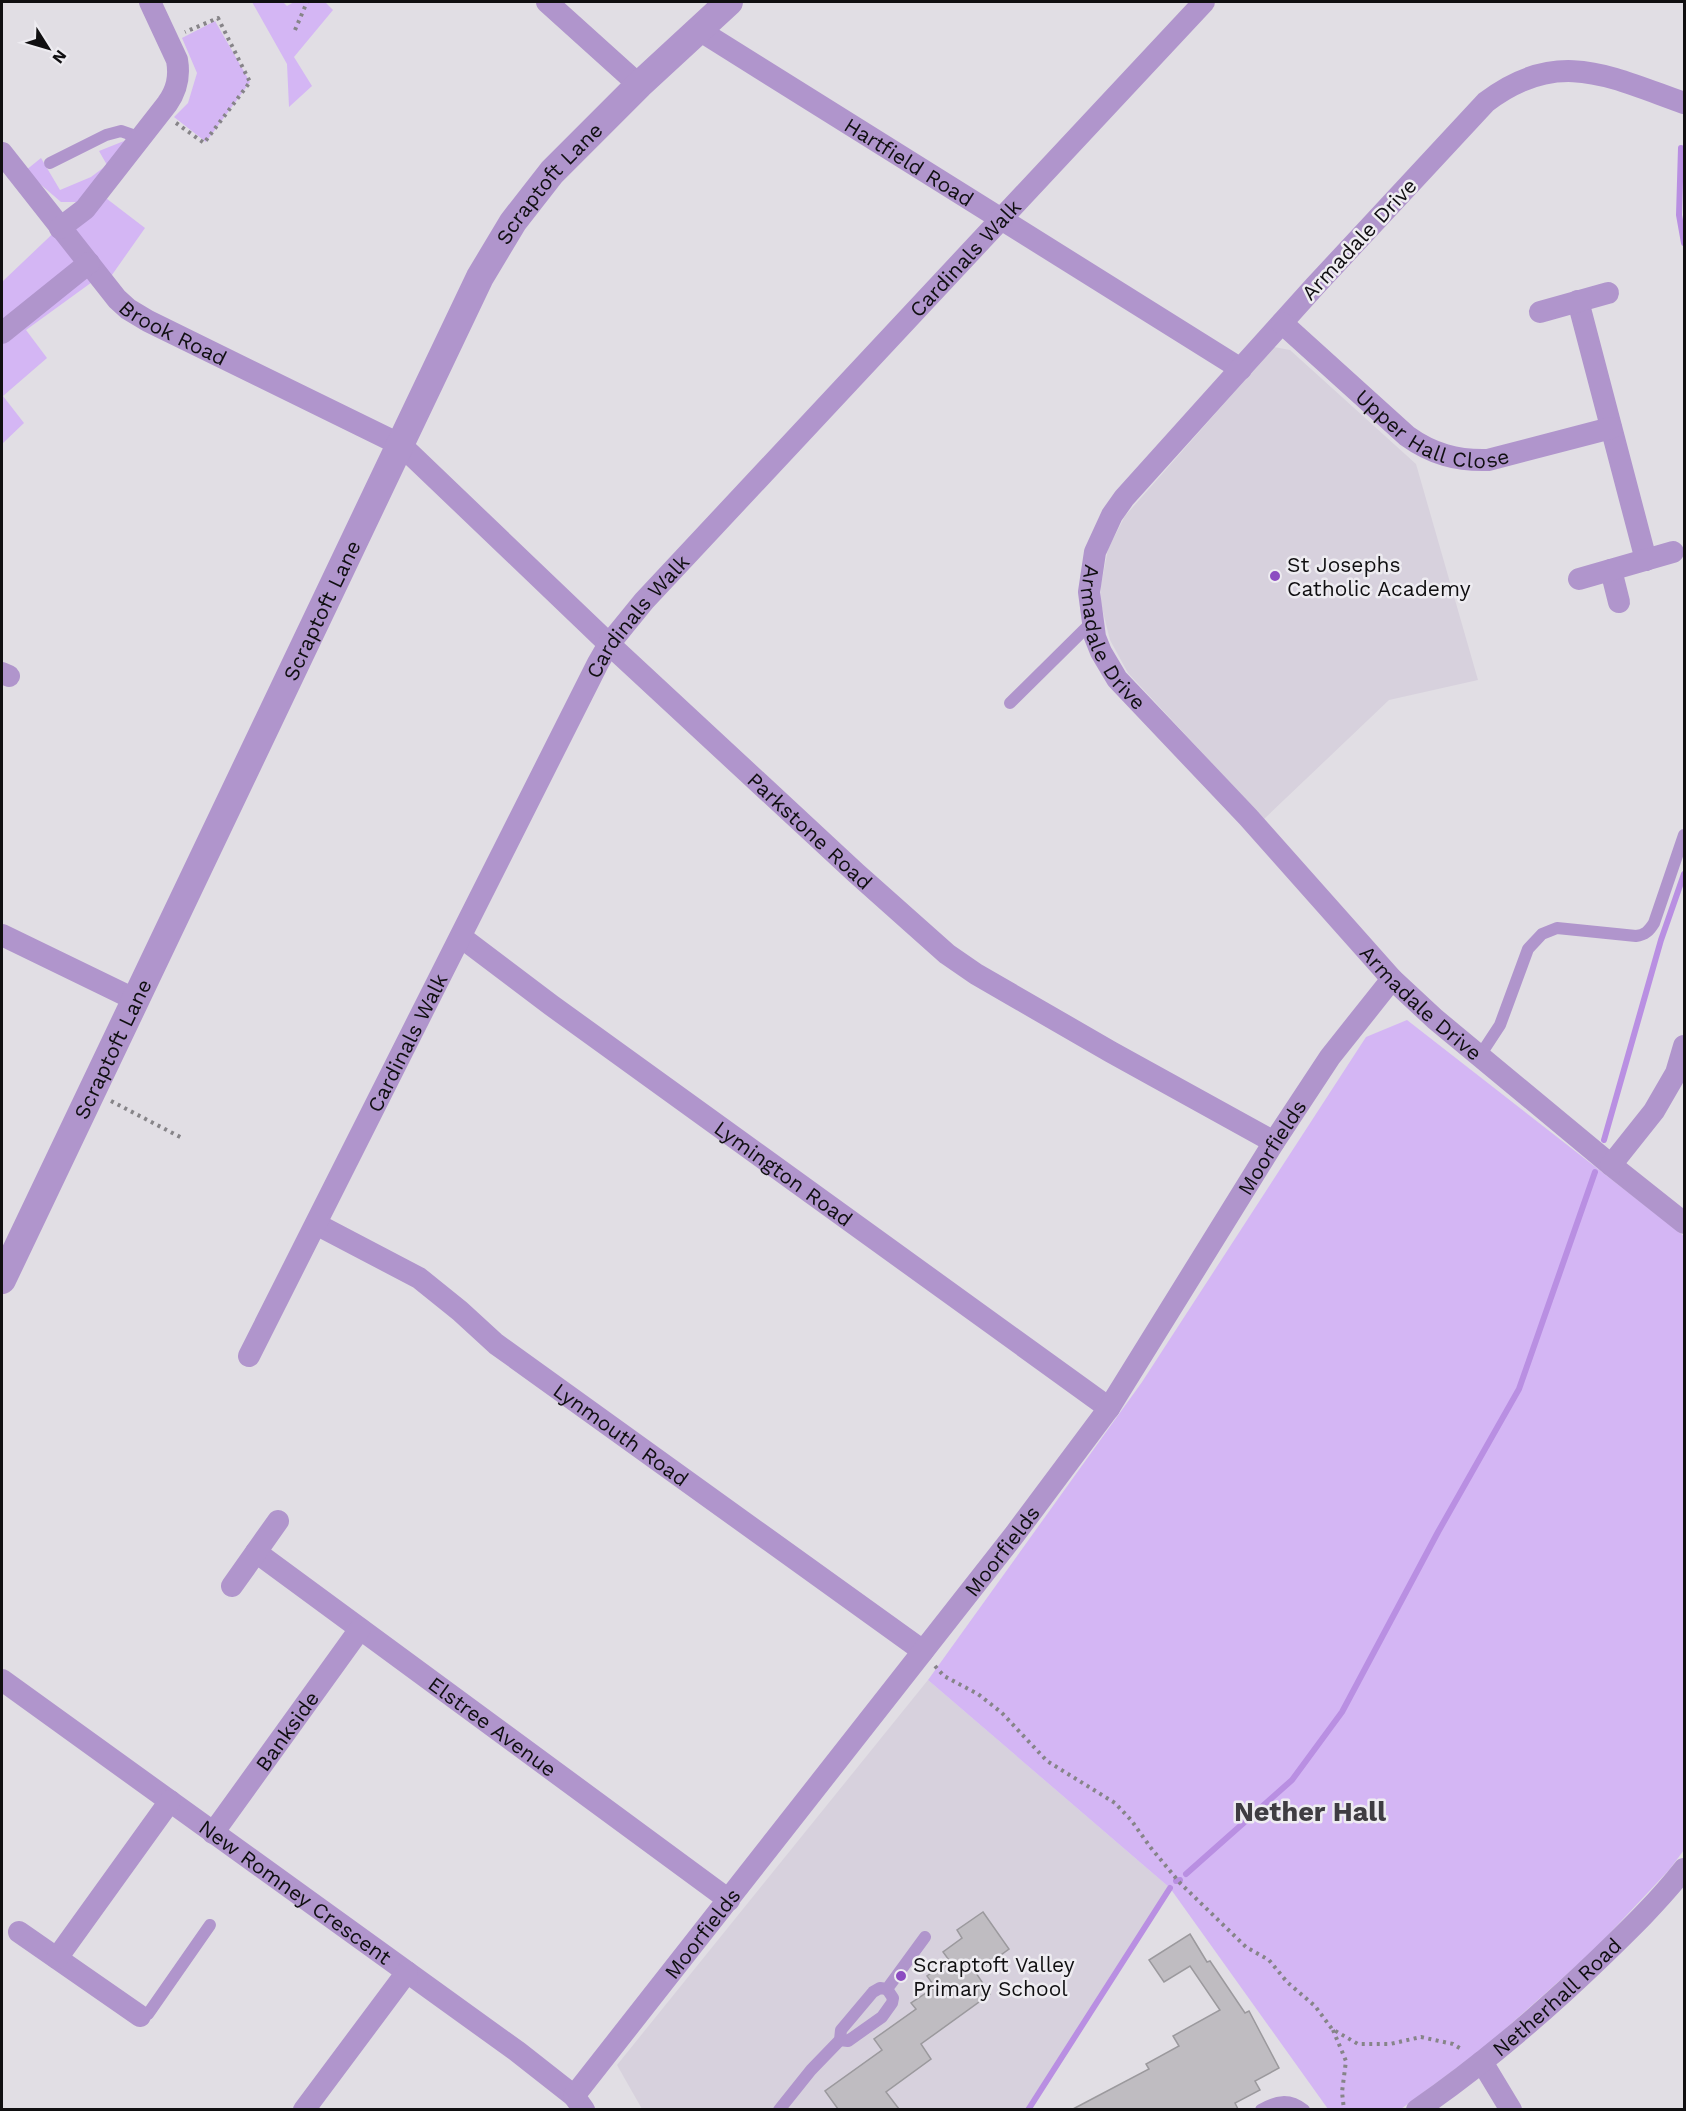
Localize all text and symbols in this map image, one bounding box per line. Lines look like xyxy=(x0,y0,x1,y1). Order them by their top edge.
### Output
north arrow xyxy=(18,18,78,78)
text: N xyxy=(48,46,71,67)
street label: Hartfield Road xyxy=(840,112,978,211)
street label: Scraptoft Lane xyxy=(490,117,607,249)
street label: Armadale Drive xyxy=(1296,173,1422,305)
street label: Cardinals Walk xyxy=(904,194,1026,322)
street label: Brook Road xyxy=(114,295,231,370)
street label: Upper Hall Close xyxy=(1351,384,1512,473)
street label: Scraptoft Lane xyxy=(277,536,365,684)
street label: Cardinals Walk xyxy=(580,549,694,682)
place label: St Josephs Catholic Academy xyxy=(1287,552,1471,601)
street label: Armadale Drive xyxy=(1076,563,1152,714)
marker: St Josephs Catholic Academy xyxy=(1268,569,1282,583)
street label: Parkstone Road xyxy=(743,767,878,894)
street label: Armadale Drive xyxy=(1355,940,1487,1065)
street label: Cardinals Walk xyxy=(362,969,452,1116)
street label: Scraptoft Lane xyxy=(68,975,156,1123)
street label: Moorfields xyxy=(1232,1095,1311,1199)
street label: Lymington Road xyxy=(710,1115,858,1231)
street label: Lynmouth Road xyxy=(549,1377,694,1491)
street label: Moorfields xyxy=(959,1500,1045,1601)
street label: Elstree Avenue xyxy=(424,1671,562,1782)
street label: Bankside xyxy=(250,1686,324,1776)
district label: Nether Hall xyxy=(1234,1796,1386,1828)
street label: New Romney Crescent xyxy=(195,1814,397,1970)
street label: Moorfields xyxy=(659,1883,745,1983)
street label: Netherhall Road xyxy=(1487,1932,1626,2061)
place label: Scraptoft Valley Primary School xyxy=(913,1952,1075,2001)
marker: Scraptoft Valley Primary School xyxy=(894,1969,908,1983)

